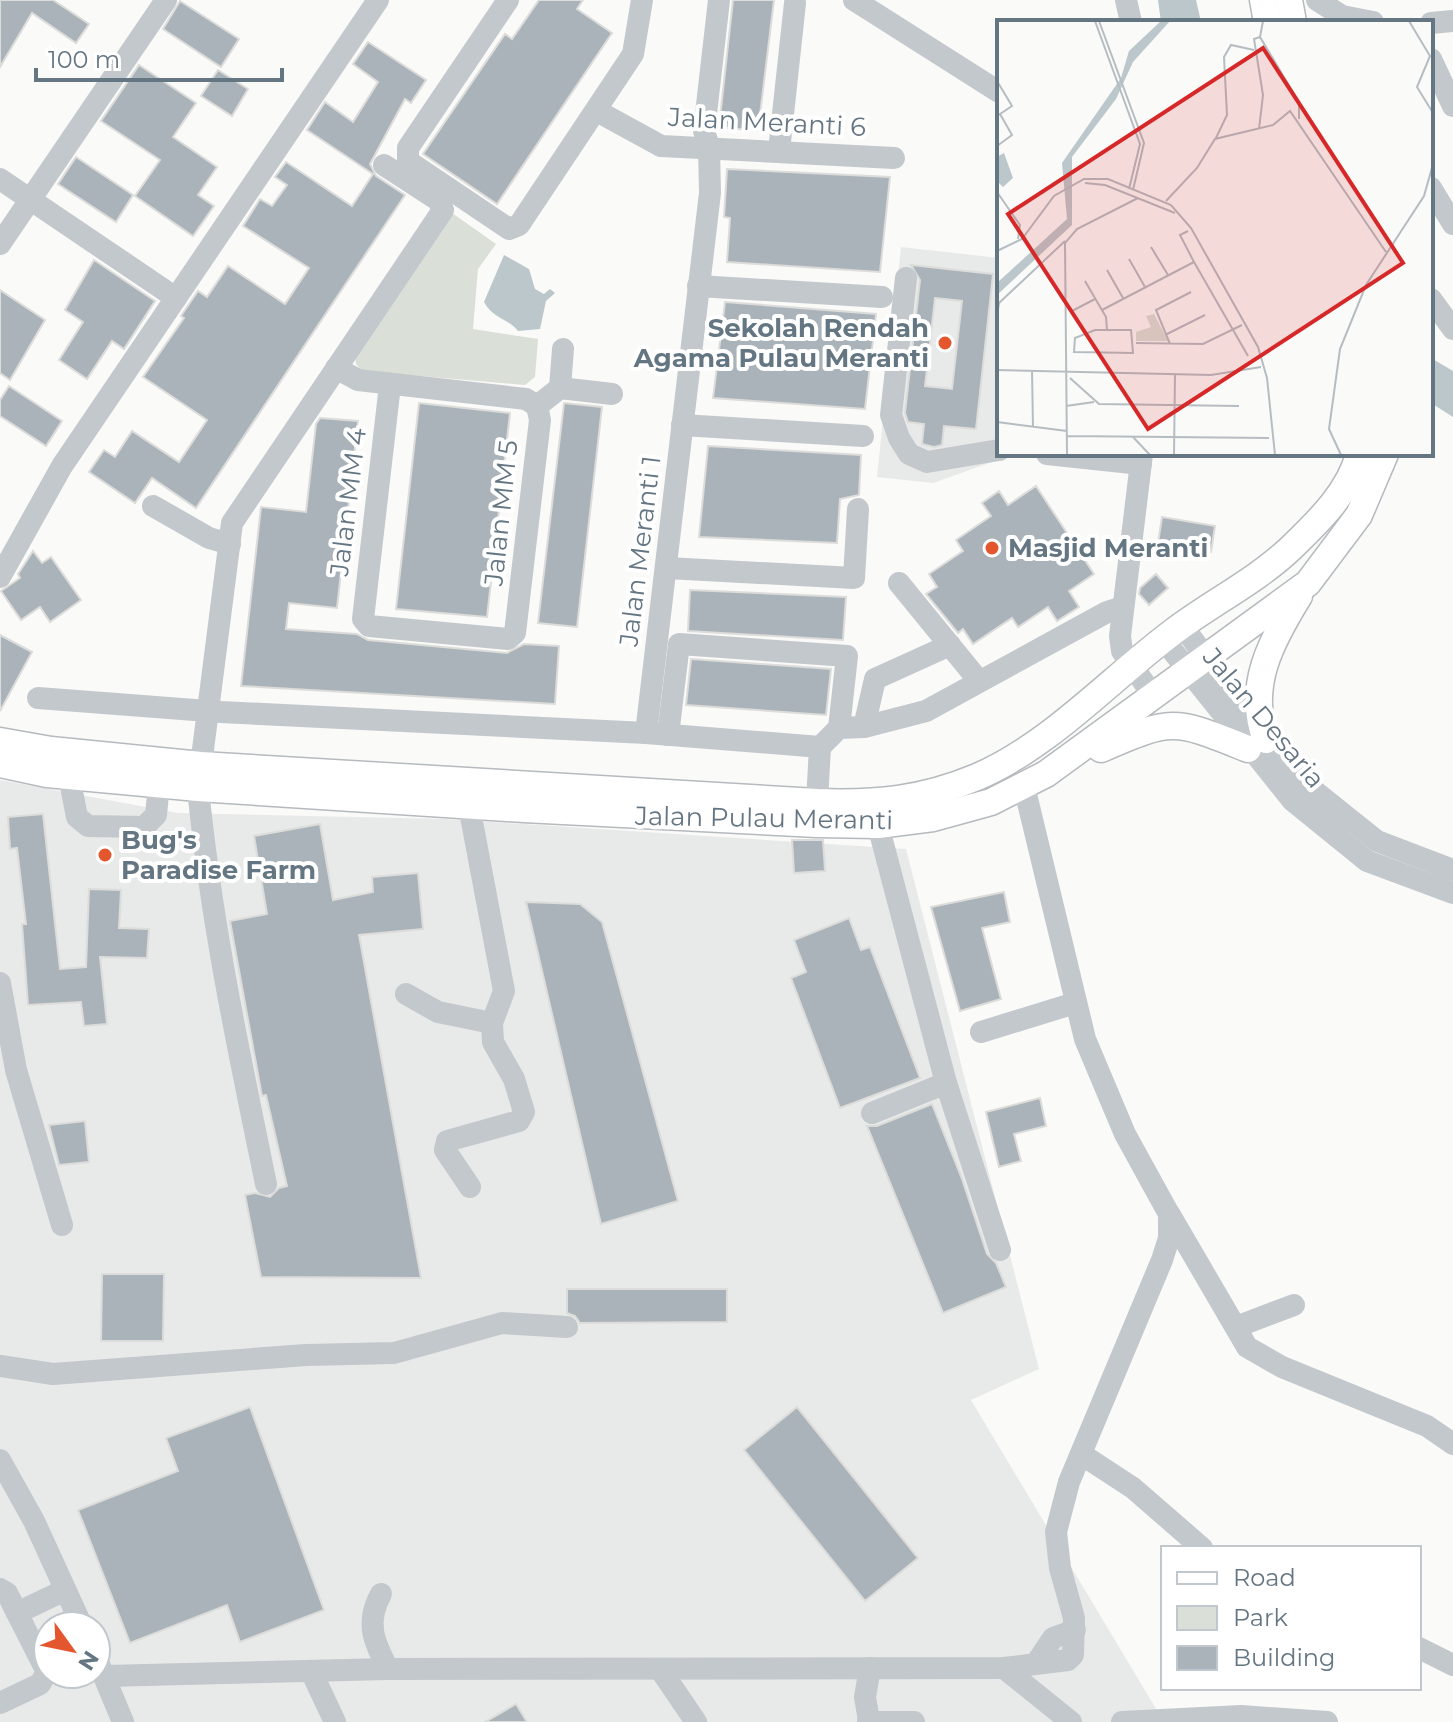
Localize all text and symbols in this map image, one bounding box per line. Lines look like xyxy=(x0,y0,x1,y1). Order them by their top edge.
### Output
inset map xyxy=(997,20,1433,456)
scale bar xyxy=(36,32,282,82)
text: 100 m xyxy=(48,45,120,74)
street label: Jalan Meranti 6 xyxy=(666,101,867,143)
place label: Sekolah Rendah Agama Pulau Meranti xyxy=(633,312,929,374)
marker: Sekolah Rendah Agama Pulau Meranti xyxy=(936,334,954,352)
street label: Jalan MM 4 xyxy=(323,426,373,579)
street label: Jalan MM 5 xyxy=(477,439,525,588)
street label: Jalan Meranti 1 xyxy=(612,454,668,649)
place label: Masjid Meranti xyxy=(1008,532,1208,564)
marker: Masjid Meranti xyxy=(983,539,1001,557)
street label: Jalan Desaria xyxy=(1196,641,1332,794)
street label: Jalan Pulau Meranti xyxy=(634,800,893,836)
place label: Bug's Paradise Farm xyxy=(121,824,316,886)
marker: Bug's Paradise Farm xyxy=(96,846,114,864)
legend xyxy=(1161,1546,1421,1690)
text: Road xyxy=(1233,1563,1296,1592)
text: Park xyxy=(1233,1603,1288,1632)
north arrow xyxy=(32,1610,112,1690)
text: Building xyxy=(1233,1643,1336,1672)
text: N xyxy=(72,1646,105,1675)

